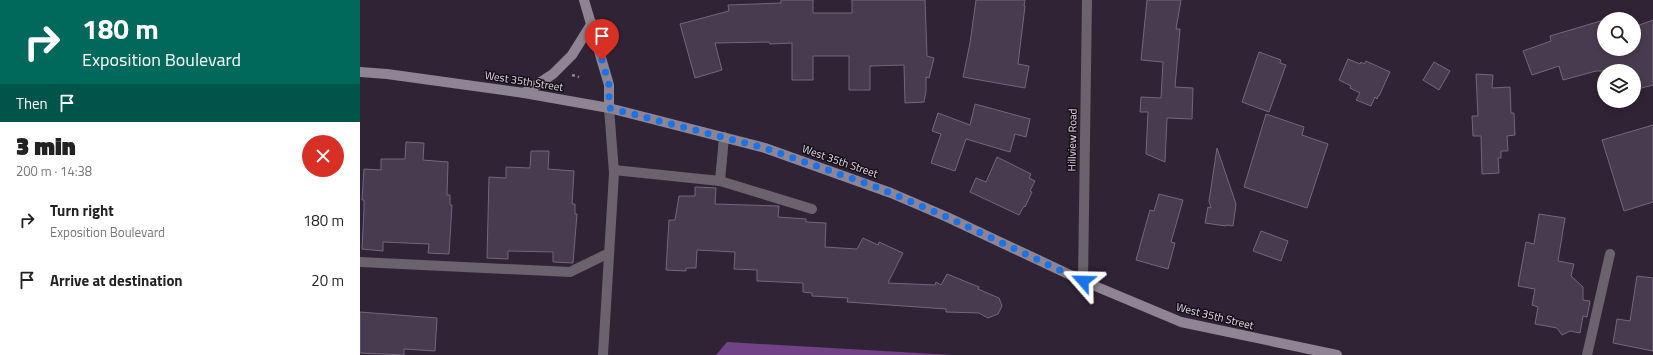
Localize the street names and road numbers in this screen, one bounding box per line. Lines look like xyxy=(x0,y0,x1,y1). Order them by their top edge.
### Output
street label: West 35th Street xyxy=(484,67,565,95)
street label: Hillview Road xyxy=(1063,108,1081,172)
street label: West 35th Street xyxy=(800,141,880,182)
street label: West 35th Street xyxy=(1175,299,1256,333)

